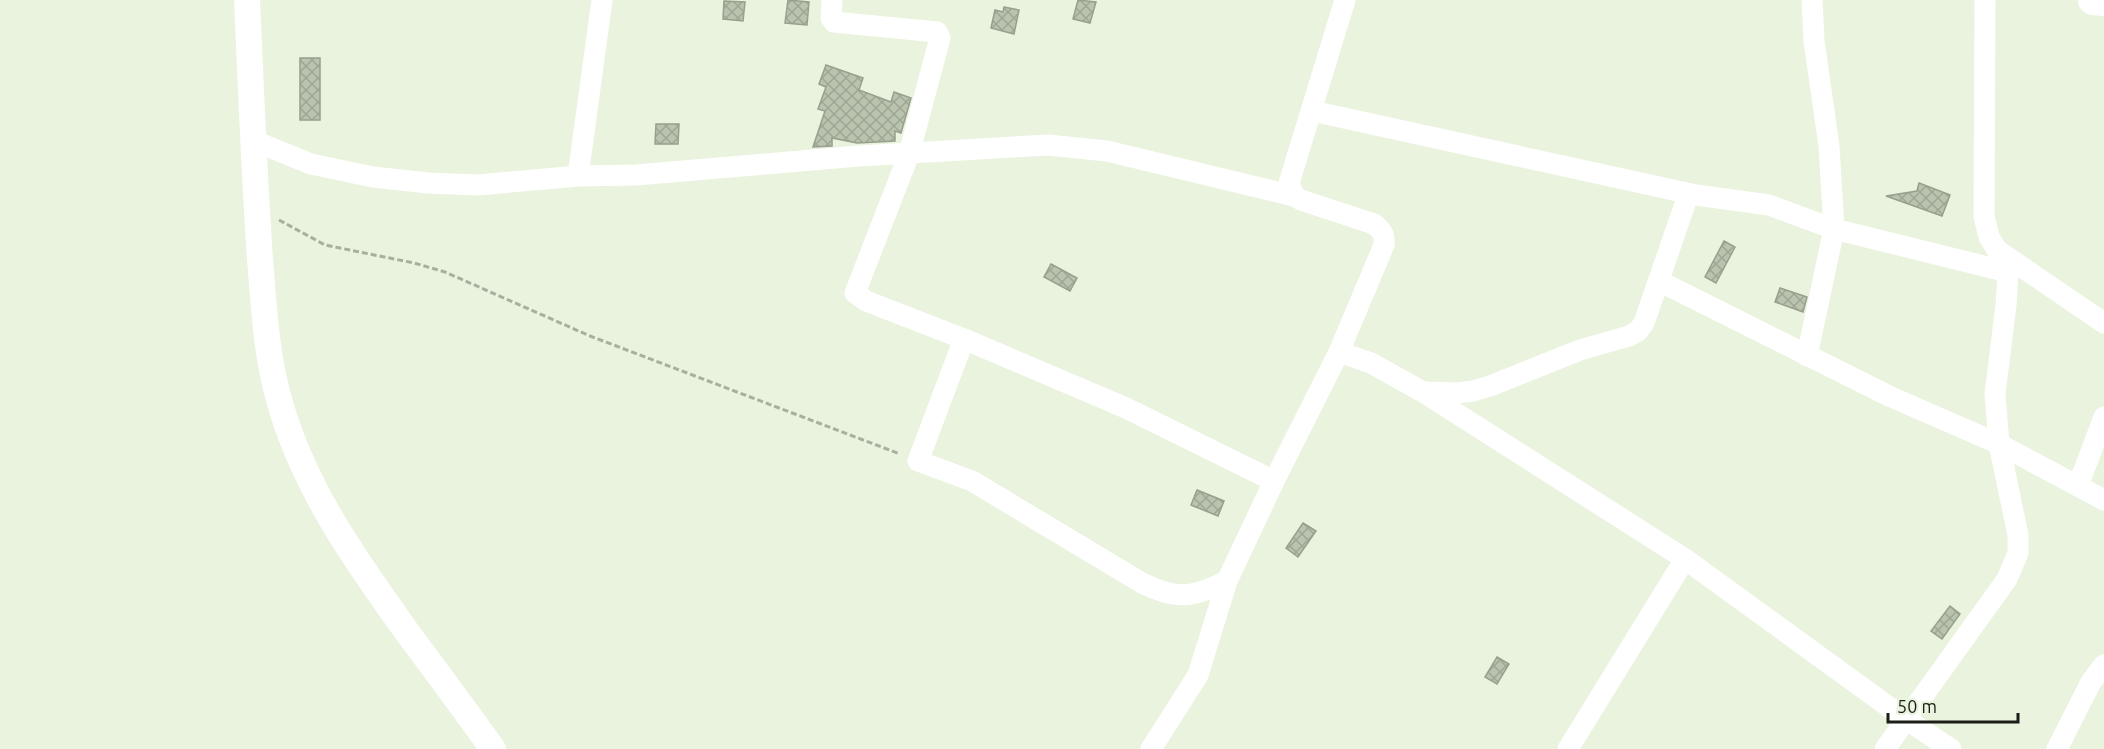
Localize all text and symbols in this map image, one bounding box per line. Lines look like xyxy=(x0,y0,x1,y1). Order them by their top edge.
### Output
scale bar xyxy=(1888,686,2018,724)
text: 50 m xyxy=(1897,696,1937,716)

